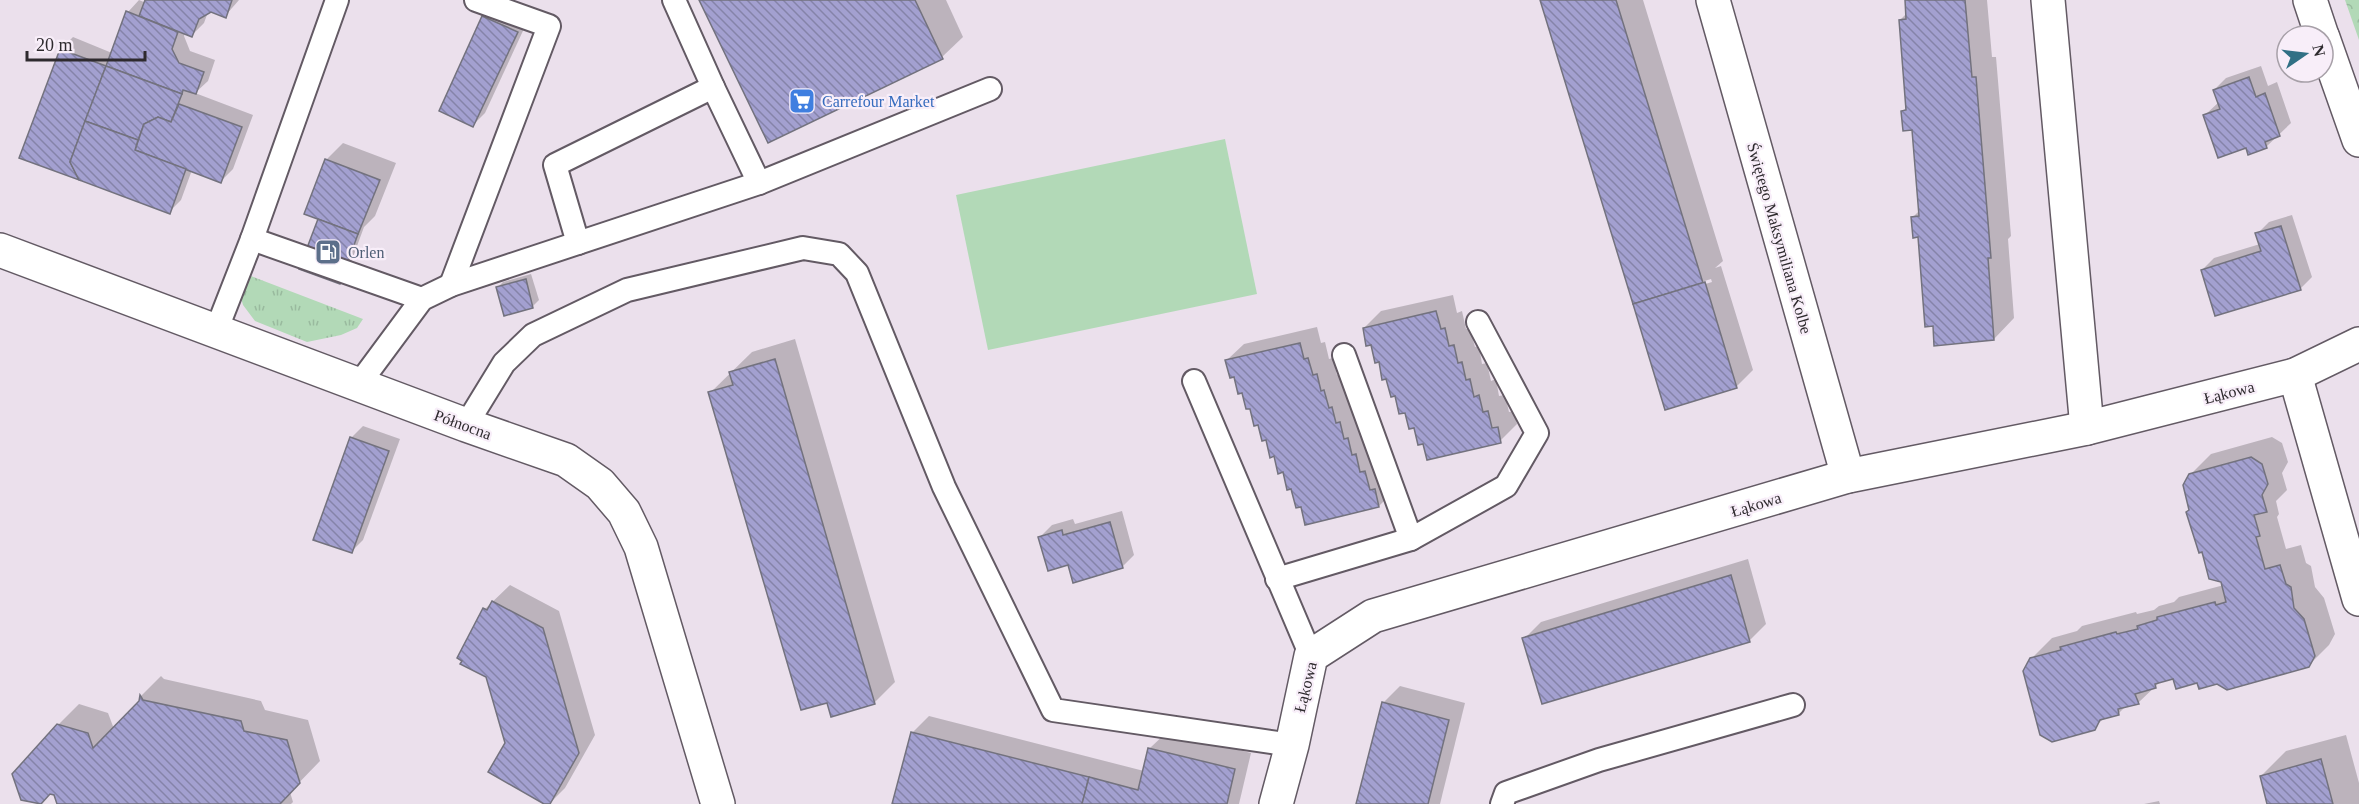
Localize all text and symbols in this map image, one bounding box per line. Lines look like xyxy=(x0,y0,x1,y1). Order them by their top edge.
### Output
scale bar xyxy=(27,24,146,62)
north arrow xyxy=(2275,24,2335,84)
text: 20 m xyxy=(36,35,73,55)
text: N xyxy=(2309,43,2329,59)
supermarket icon: Carrefour Market xyxy=(787,86,817,116)
place label: Carrefour Market xyxy=(822,93,935,110)
street label: Świętego Maksymiliana Kolbe xyxy=(1743,140,1816,336)
fuel station icon: Orlen xyxy=(313,237,343,267)
place label: Orlen xyxy=(348,244,384,261)
street label: Łąkowa xyxy=(2202,378,2256,408)
street label: Północna xyxy=(432,406,494,443)
street label: Łąkowa xyxy=(1729,489,1784,521)
street label: Łąkowa xyxy=(1291,660,1321,714)

